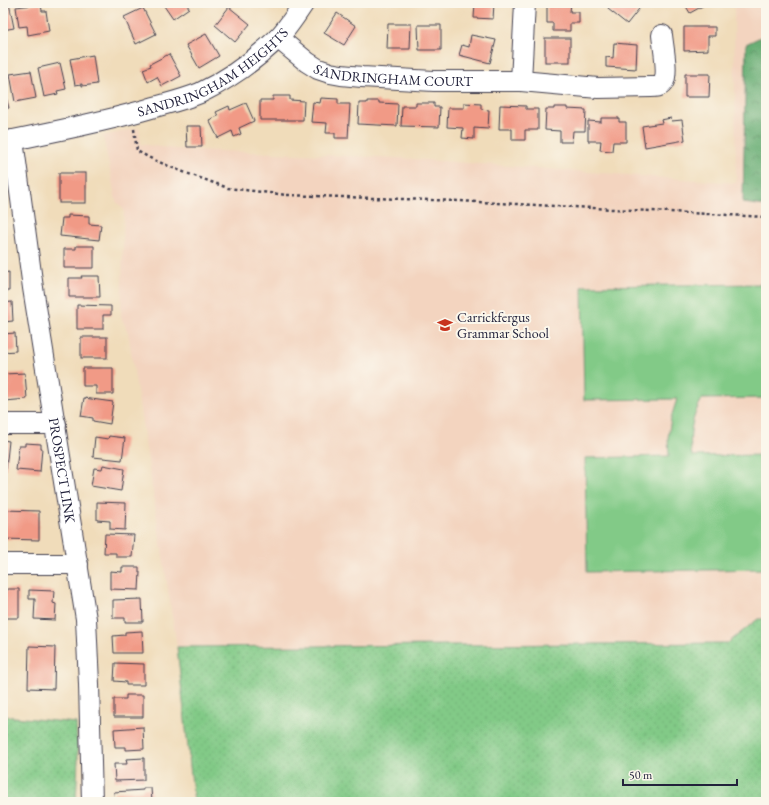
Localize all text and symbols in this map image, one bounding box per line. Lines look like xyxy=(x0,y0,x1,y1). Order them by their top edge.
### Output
street label: SANDRINGHAM HEIGHTS xyxy=(135,24,292,121)
street label: SANDRINGHAM COURT xyxy=(310,60,474,90)
place label: Carrickfergus Grammar School xyxy=(457,308,549,342)
school or university icon: Carrickfergus Grammar School xyxy=(436,316,454,334)
street label: PROSPECT LINK xyxy=(45,416,80,525)
scale bar xyxy=(623,761,737,787)
text: 50 m xyxy=(629,767,653,783)

